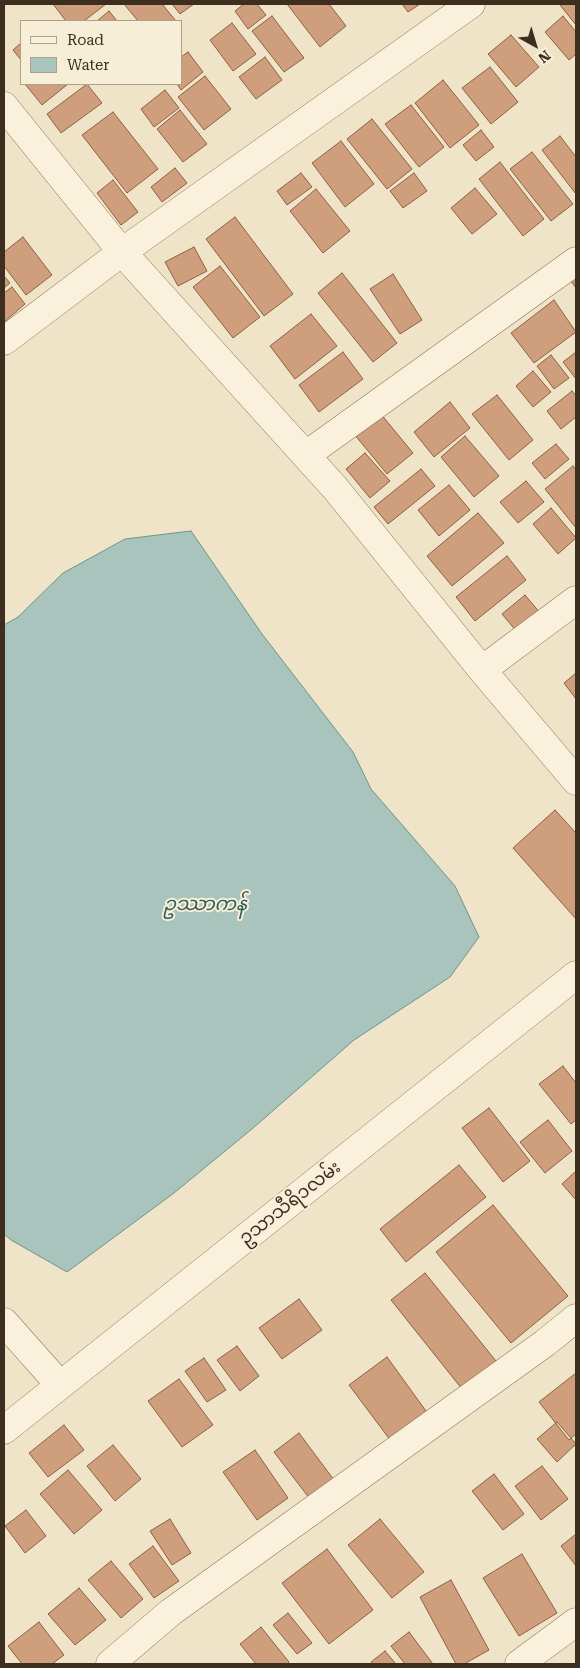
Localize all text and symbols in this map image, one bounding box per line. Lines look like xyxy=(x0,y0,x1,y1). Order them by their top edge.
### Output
legend xyxy=(20,20,182,85)
north arrow xyxy=(510,20,560,70)
text: Road xyxy=(67,31,104,49)
text: N xyxy=(535,47,554,66)
text: Water xyxy=(67,56,109,74)
water label: ဥဿာကန် xyxy=(163,893,247,915)
street label: ဥသာသီရိ၁လမ်း xyxy=(235,1157,345,1249)

